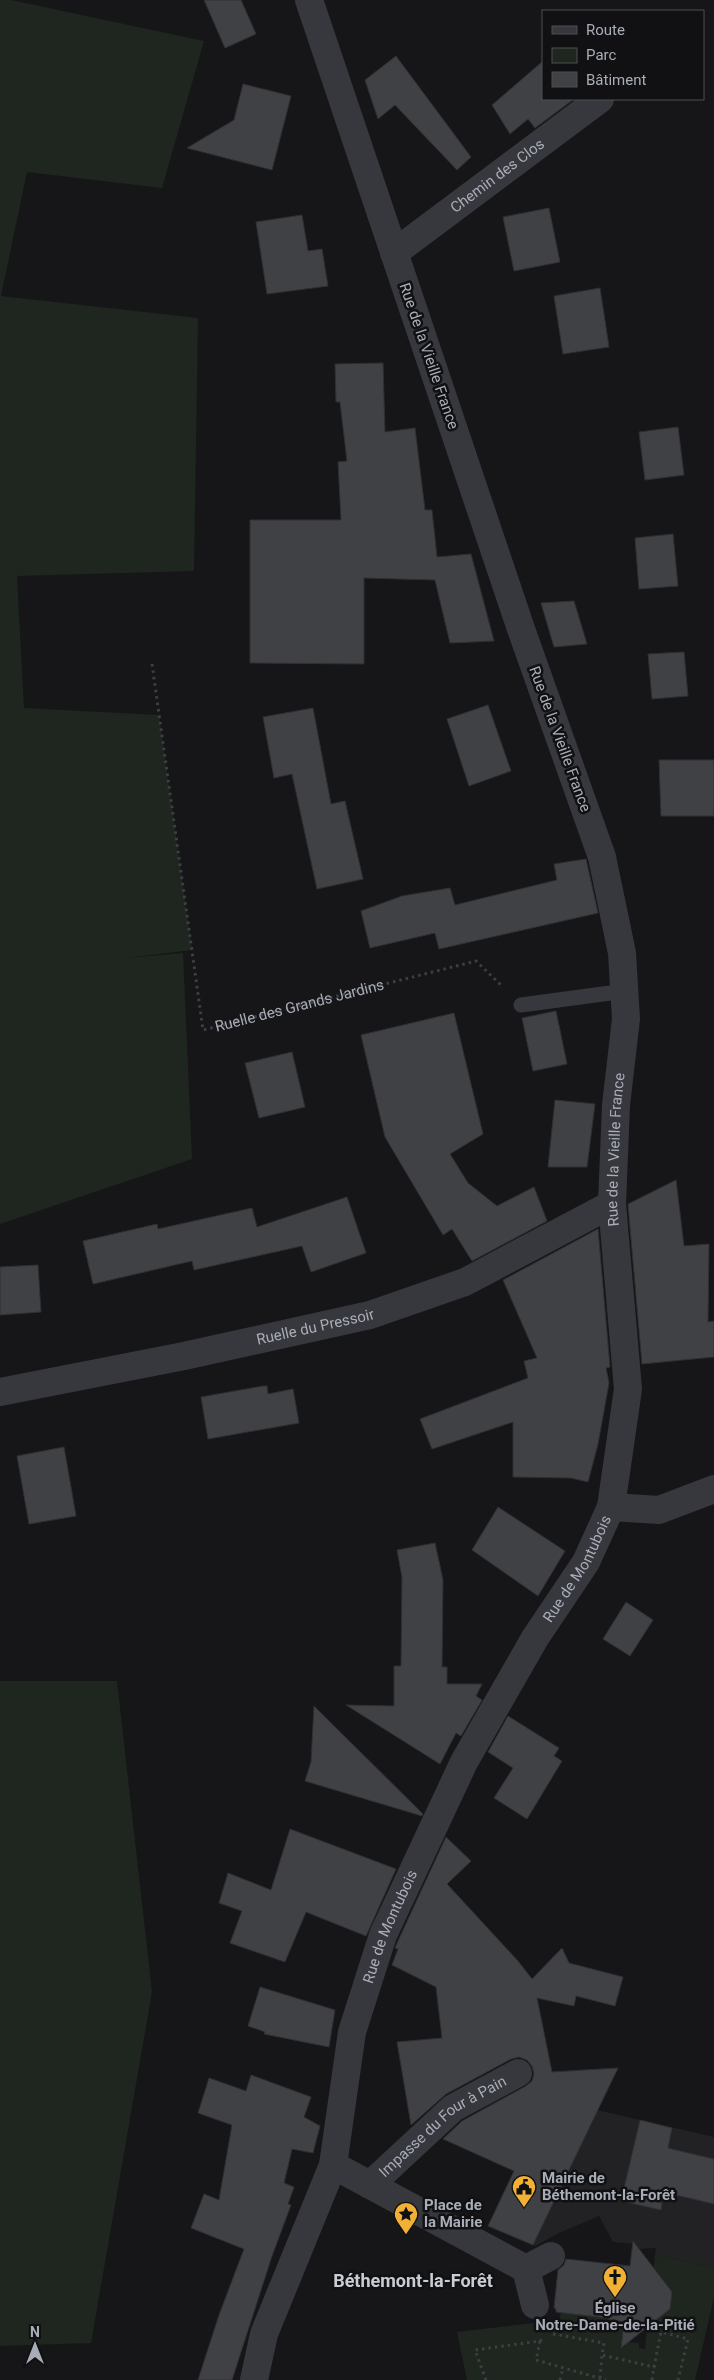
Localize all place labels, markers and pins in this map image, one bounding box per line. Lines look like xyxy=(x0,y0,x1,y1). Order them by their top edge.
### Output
place label: Mairie de Béthemont-la-Forêt xyxy=(542,2169,675,2204)
public building icon: Mairie de Béthemont-la-Forêt xyxy=(511,2174,537,2208)
place label: Place de la Mairie xyxy=(424,2196,482,2231)
place icon: Place de la Mairie xyxy=(393,2201,419,2235)
church icon: Église Notre-Dame-de-la-Pitié xyxy=(602,2264,628,2298)
place label: Église Notre-Dame-de-la-Pitié xyxy=(535,2299,695,2334)

